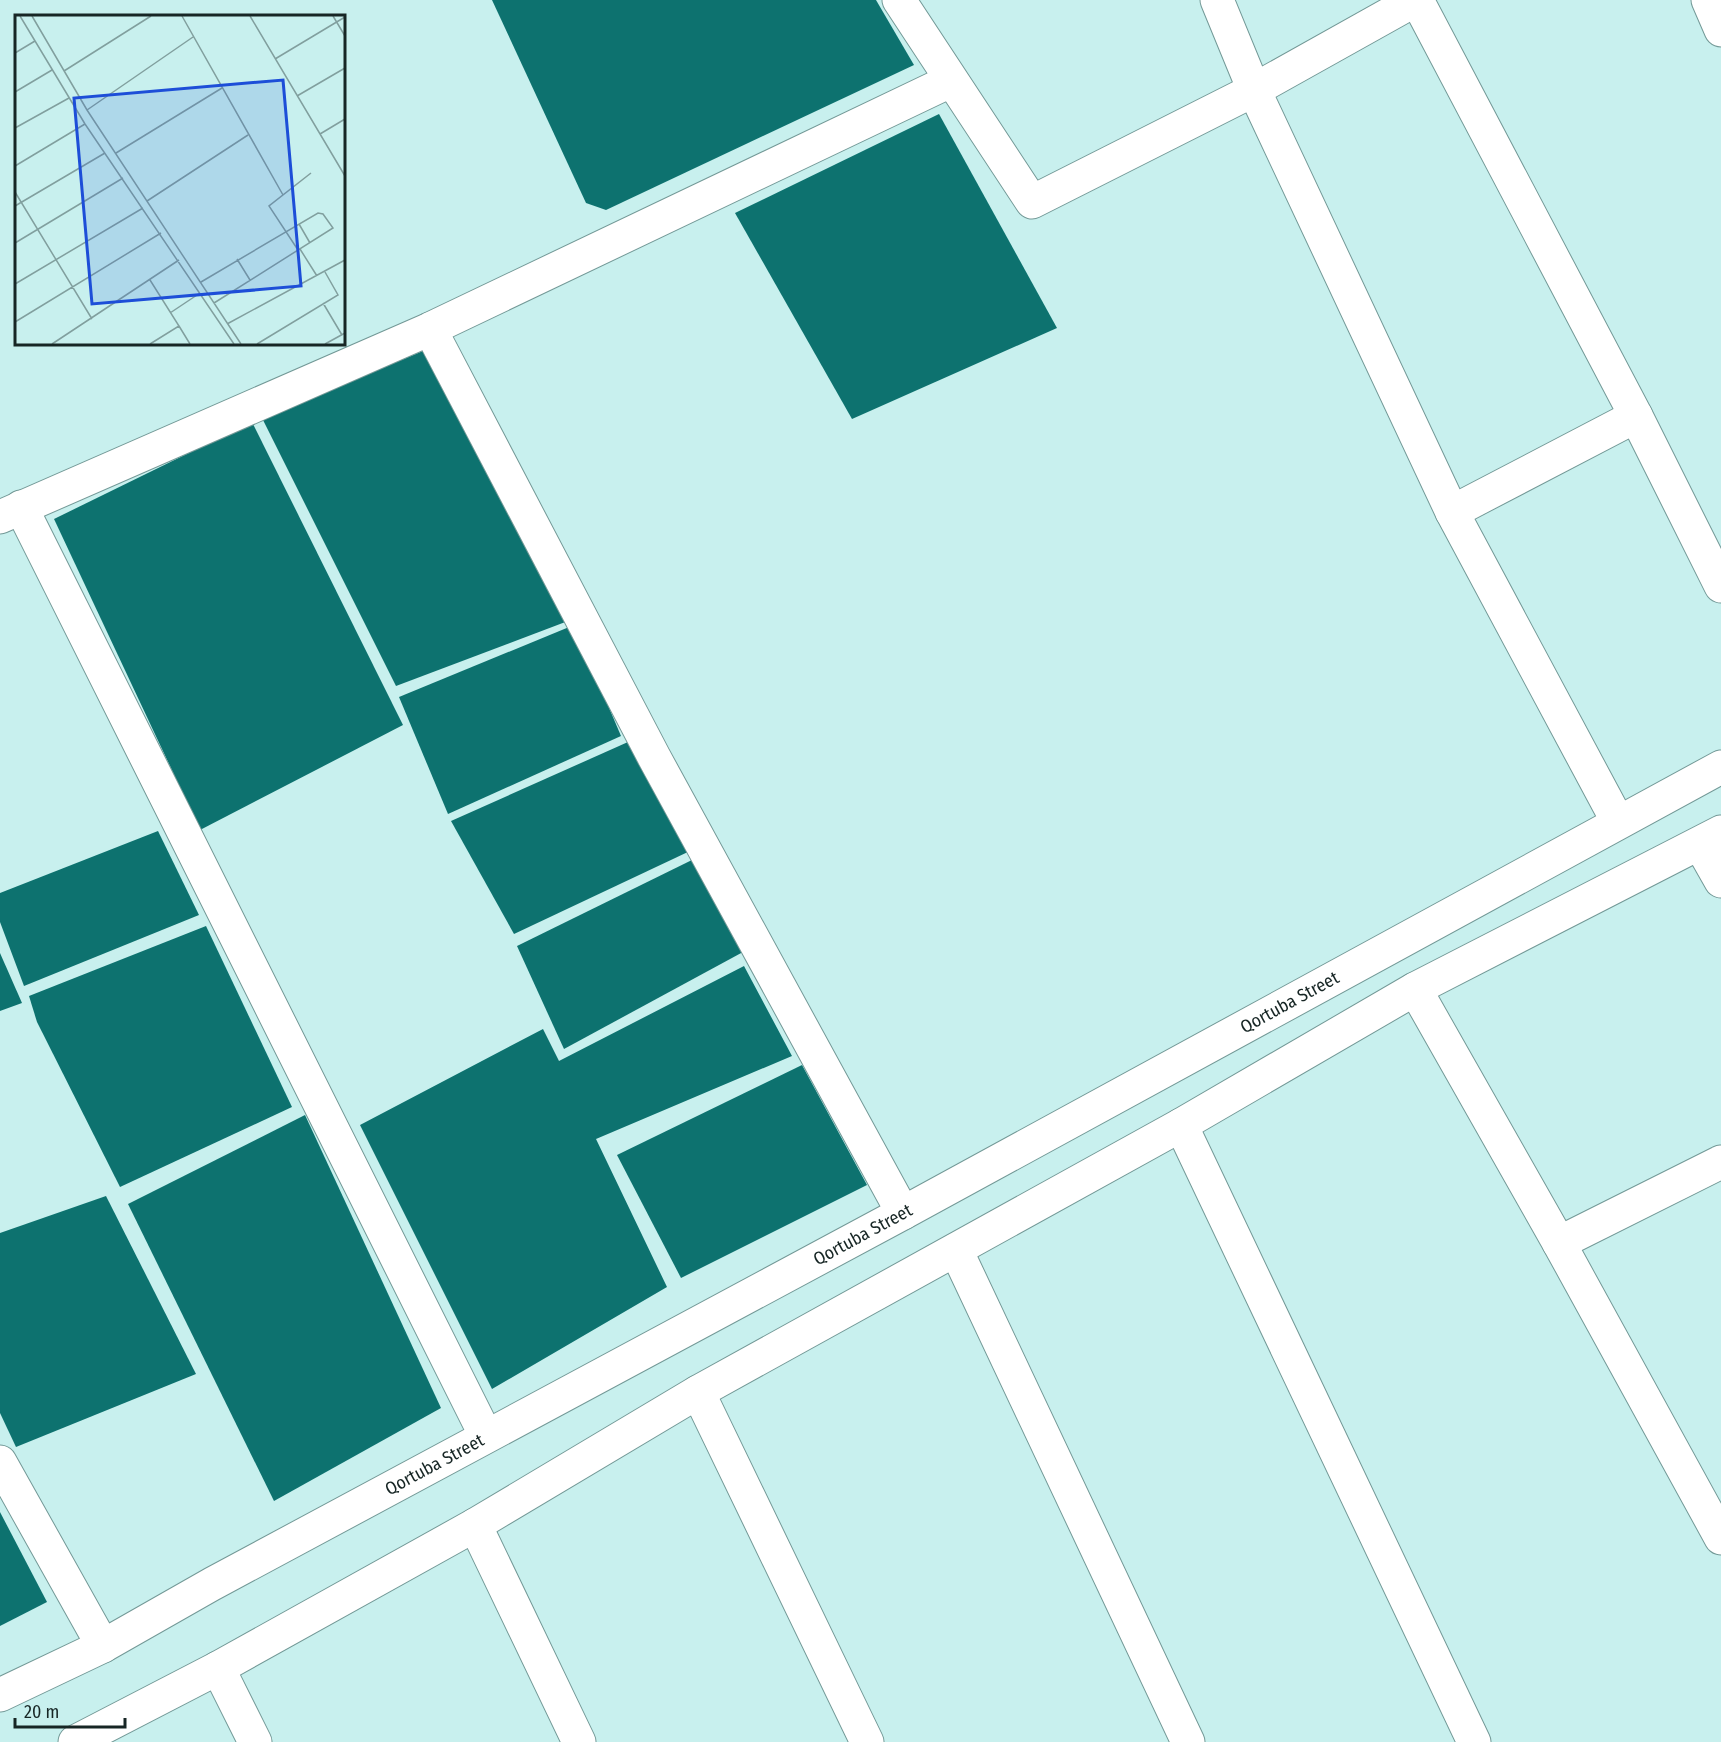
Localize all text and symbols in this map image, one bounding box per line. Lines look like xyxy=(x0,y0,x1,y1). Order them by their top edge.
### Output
inset map xyxy=(15,15,345,345)
street label: Qortuba Street xyxy=(1236,966,1343,1038)
street label: Qortuba Street xyxy=(809,1199,916,1270)
street label: Qortuba Street xyxy=(381,1429,488,1500)
scale bar xyxy=(15,1691,124,1729)
text: 20 m xyxy=(24,1701,59,1723)

